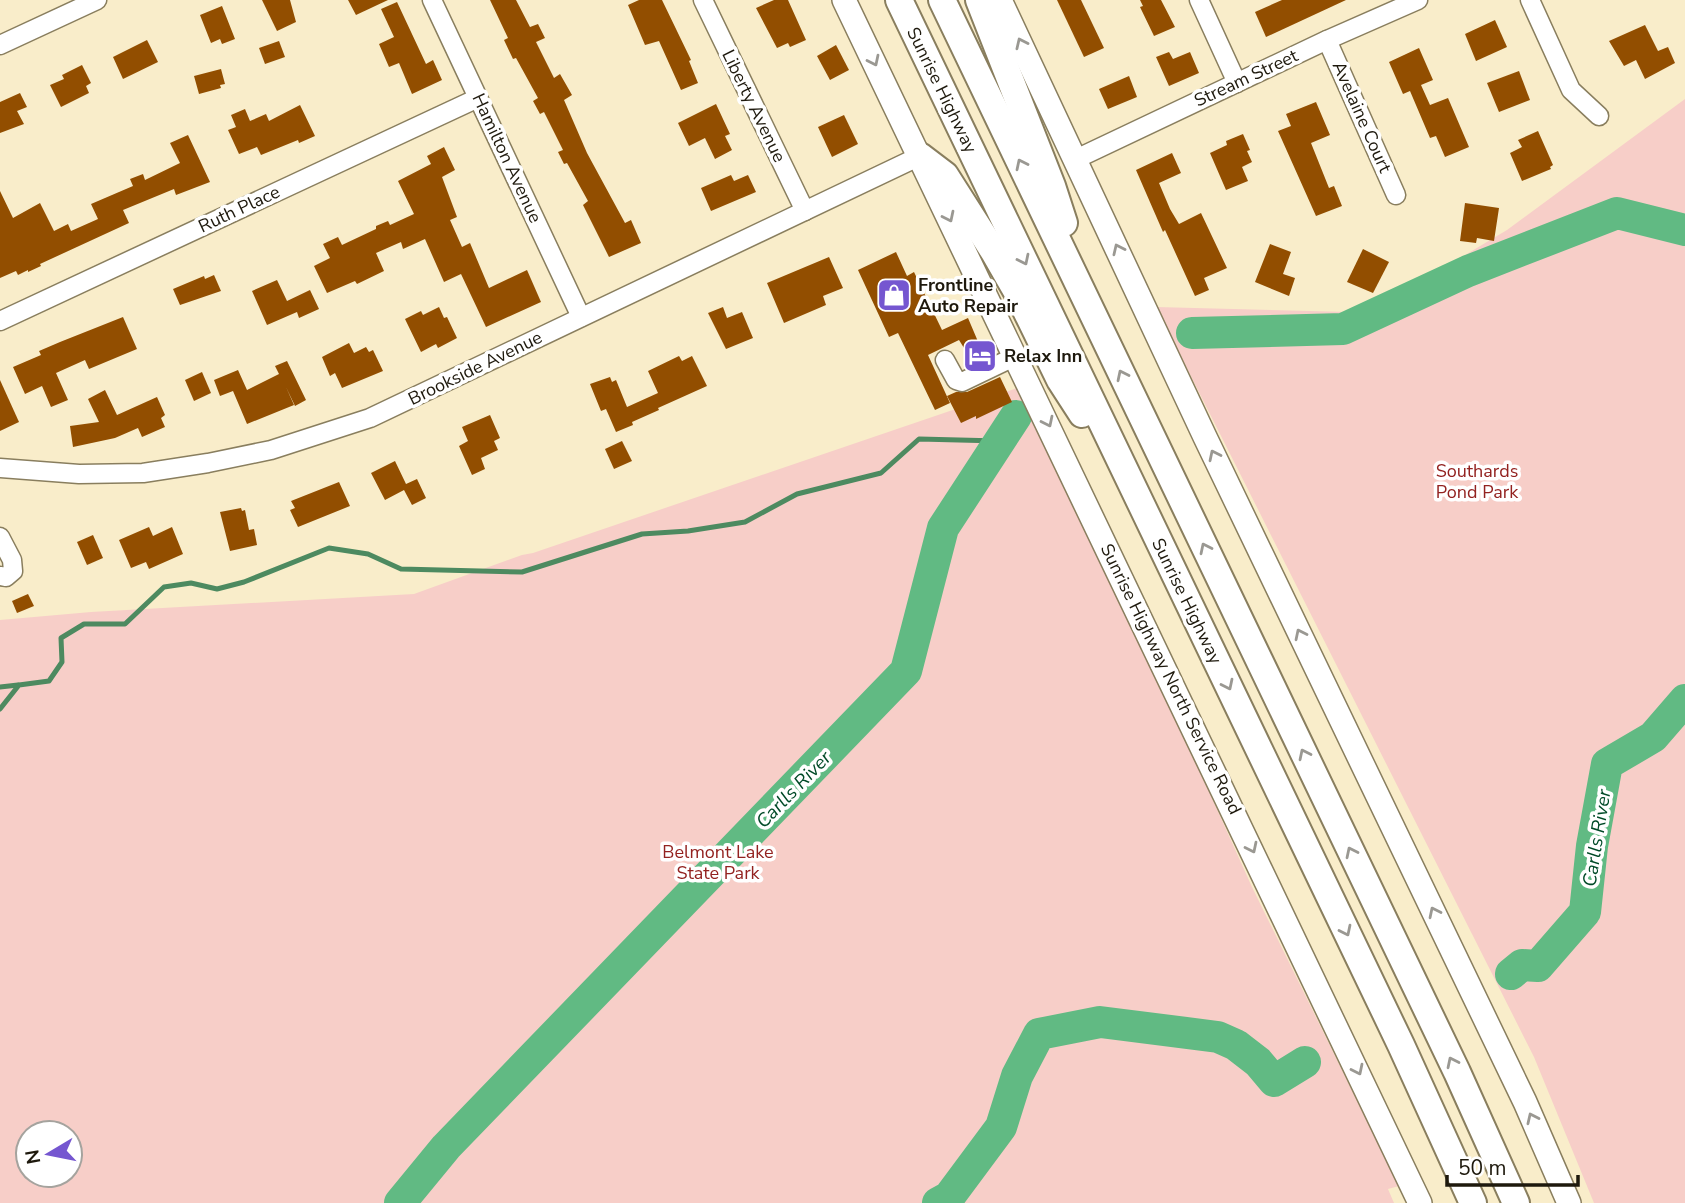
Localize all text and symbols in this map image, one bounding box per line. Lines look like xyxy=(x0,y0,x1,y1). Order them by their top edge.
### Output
street label: Sunrise Highway xyxy=(901,23,983,158)
one-way arrow xyxy=(1015,38,1029,50)
street label: Stream Street xyxy=(1190,43,1302,113)
street label: Liberty Avenue xyxy=(716,46,792,166)
one-way arrow xyxy=(866,54,880,66)
street label: Avelaine Court xyxy=(1327,57,1398,177)
street label: Hamilton Avenue xyxy=(466,89,548,227)
one-way arrow xyxy=(1016,159,1030,171)
street label: Ruth Place xyxy=(194,180,284,238)
one-way arrow xyxy=(941,210,955,222)
one-way arrow xyxy=(1112,244,1126,256)
one-way arrow xyxy=(1015,253,1029,265)
place label: Frontline Auto Repair xyxy=(918,273,1018,318)
shop icon: Frontline Auto Repair xyxy=(875,276,913,314)
street label: Brookside Avenue xyxy=(404,325,546,411)
hotel icon: Relax Inn xyxy=(961,337,999,375)
place label: Relax Inn xyxy=(1004,344,1082,368)
one-way arrow xyxy=(1117,370,1131,382)
one-way arrow xyxy=(1039,415,1053,427)
one-way arrow xyxy=(1208,450,1222,462)
park label: Southards Pond Park xyxy=(1436,459,1519,504)
street label: Sunrise Highway xyxy=(1146,534,1228,669)
street label: Sunrise Highway North Service Road xyxy=(1095,540,1247,818)
one-way arrow xyxy=(1200,543,1214,555)
one-way arrow xyxy=(1294,629,1308,641)
one-way arrow xyxy=(1219,678,1233,690)
water label: Carlls River xyxy=(750,744,838,834)
one-way arrow xyxy=(1298,749,1312,761)
water label: Carlls River xyxy=(1576,786,1618,889)
park label: Belmont Lake State Park xyxy=(662,840,774,885)
one-way arrow xyxy=(1243,841,1257,853)
one-way arrow xyxy=(1345,847,1359,859)
one-way arrow xyxy=(1428,907,1442,919)
one-way arrow xyxy=(1337,924,1351,936)
one-way arrow xyxy=(1446,1057,1460,1069)
one-way arrow xyxy=(1350,1063,1364,1075)
one-way arrow xyxy=(1526,1113,1540,1125)
north arrow xyxy=(14,1119,84,1189)
scale bar xyxy=(1447,1144,1578,1188)
text: N xyxy=(19,1148,47,1166)
text: 50 m xyxy=(1458,1154,1507,1182)

